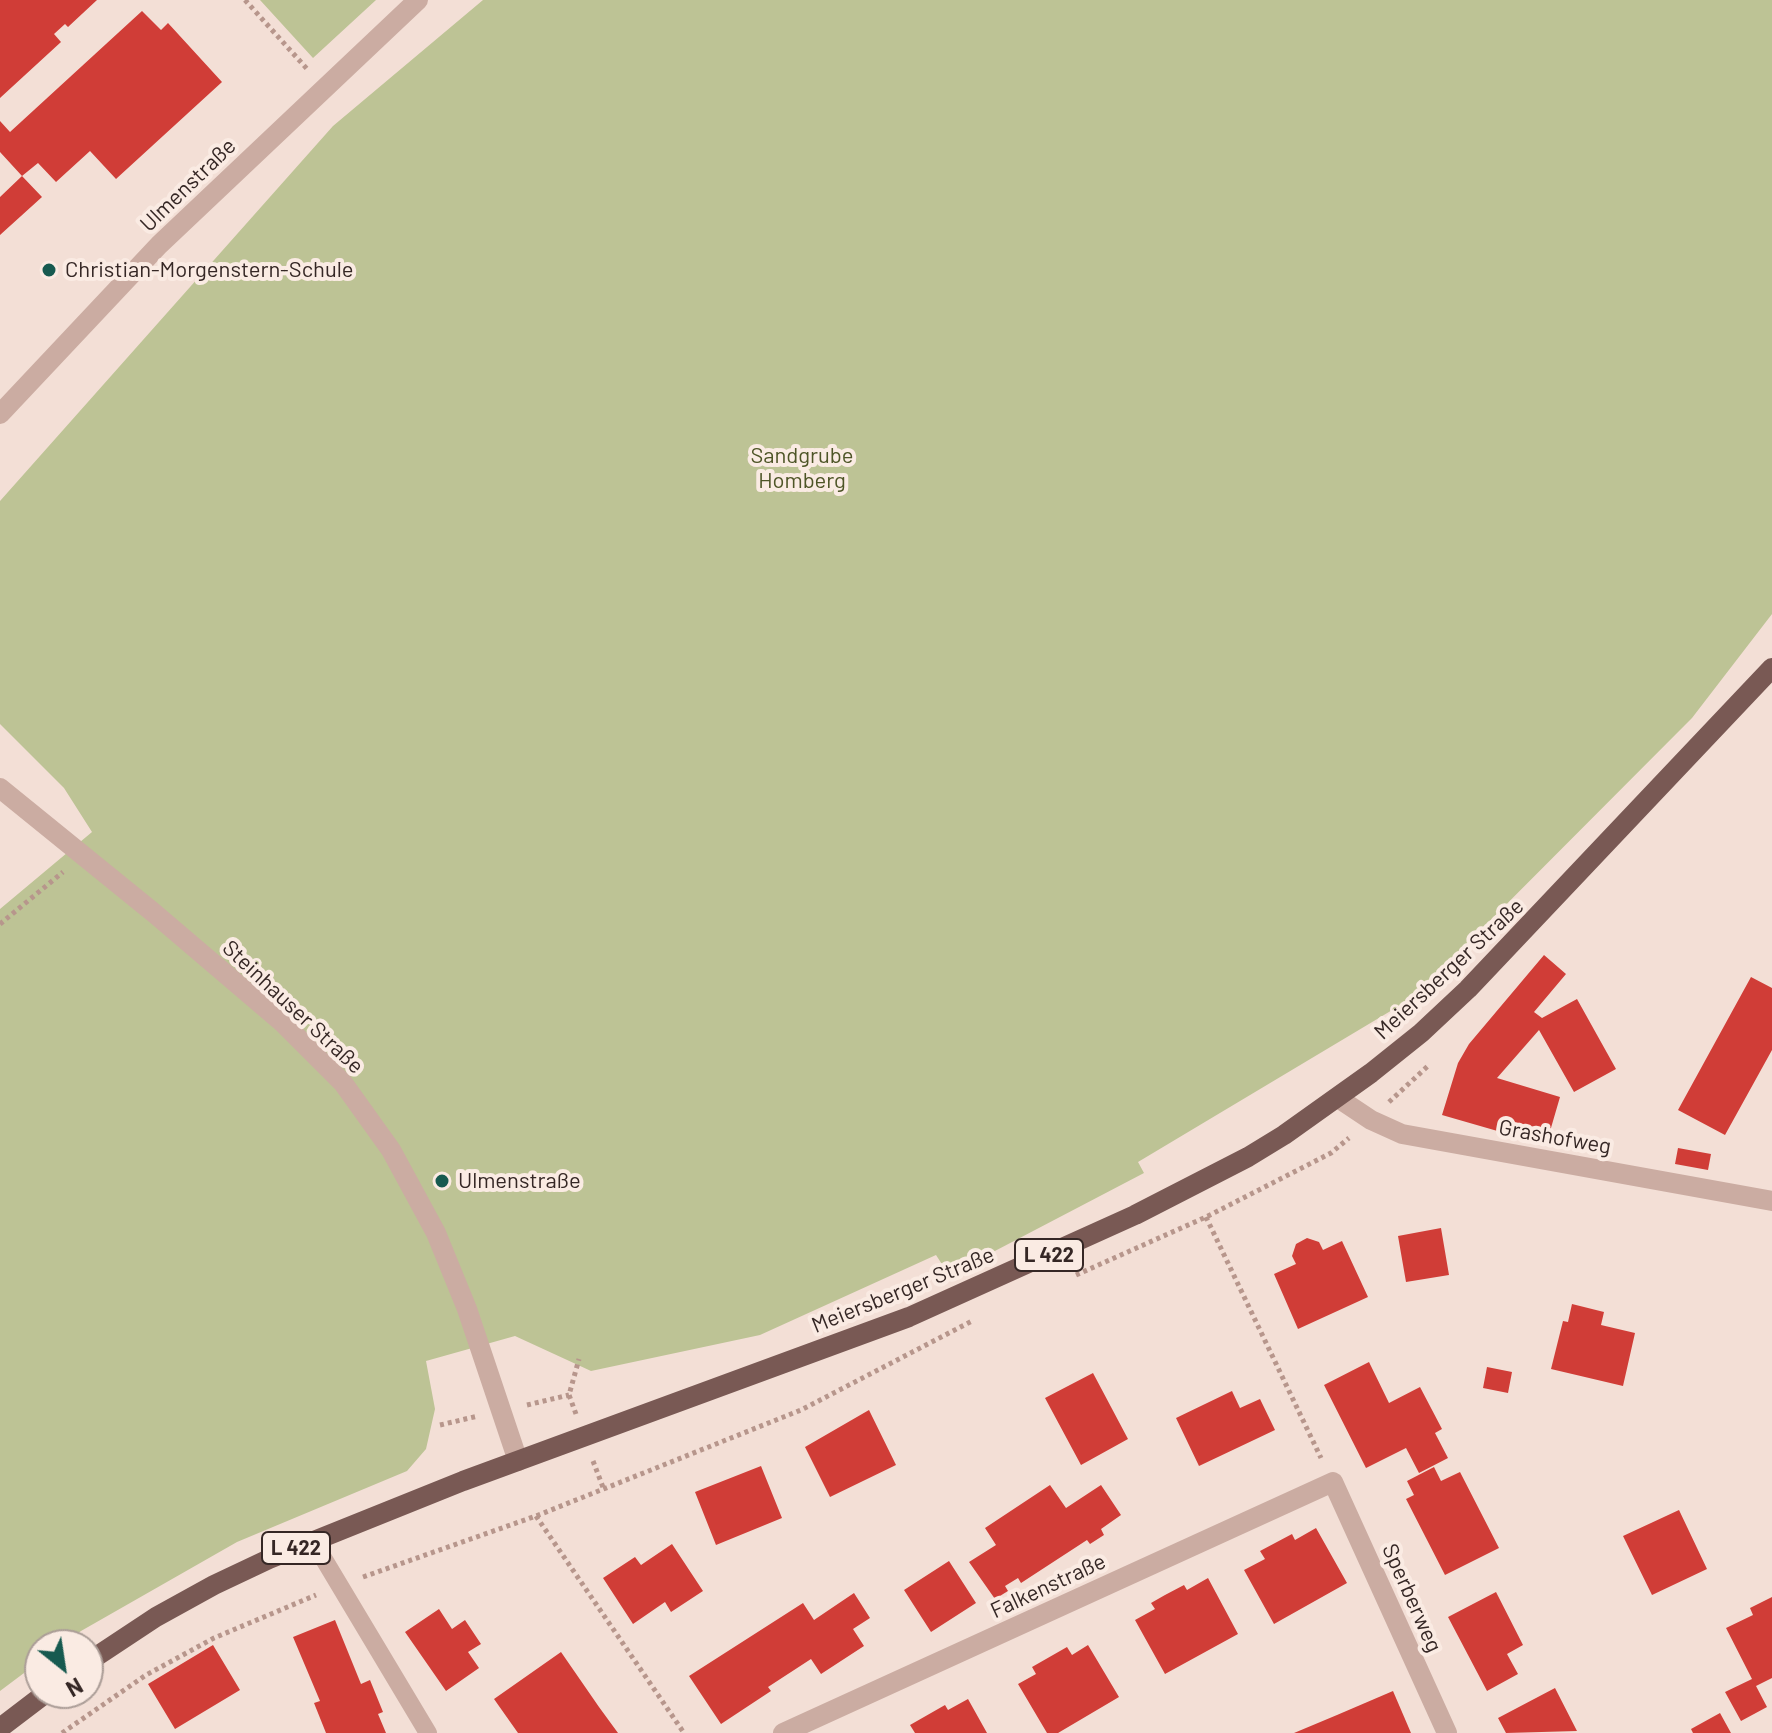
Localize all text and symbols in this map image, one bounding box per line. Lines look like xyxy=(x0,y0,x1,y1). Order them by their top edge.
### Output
street label: Ulmenstraße xyxy=(135,133,241,237)
place label: Christian-Morgenstern-Schule xyxy=(65,257,354,283)
marker: Christian-Morgenstern-Schule xyxy=(40,261,58,279)
park label: Sandgrube Homberg xyxy=(751,443,853,494)
street label: Meiersberger Straße xyxy=(1369,893,1529,1045)
street label: Steinhauser Straße xyxy=(217,935,369,1079)
street label: Grashofweg xyxy=(1497,1114,1613,1160)
place label: Ulmenstraße xyxy=(458,1168,581,1194)
marker: Ulmenstraße xyxy=(433,1172,451,1190)
road number: L 422 xyxy=(1015,1239,1083,1271)
street label: Meiersberger Straße xyxy=(808,1241,998,1339)
road number: L 422 xyxy=(262,1532,330,1564)
street label: Sperberweg xyxy=(1376,1540,1448,1656)
street label: Falkenstraße xyxy=(986,1548,1110,1624)
north arrow xyxy=(24,1629,104,1709)
text: N xyxy=(62,1673,88,1703)

